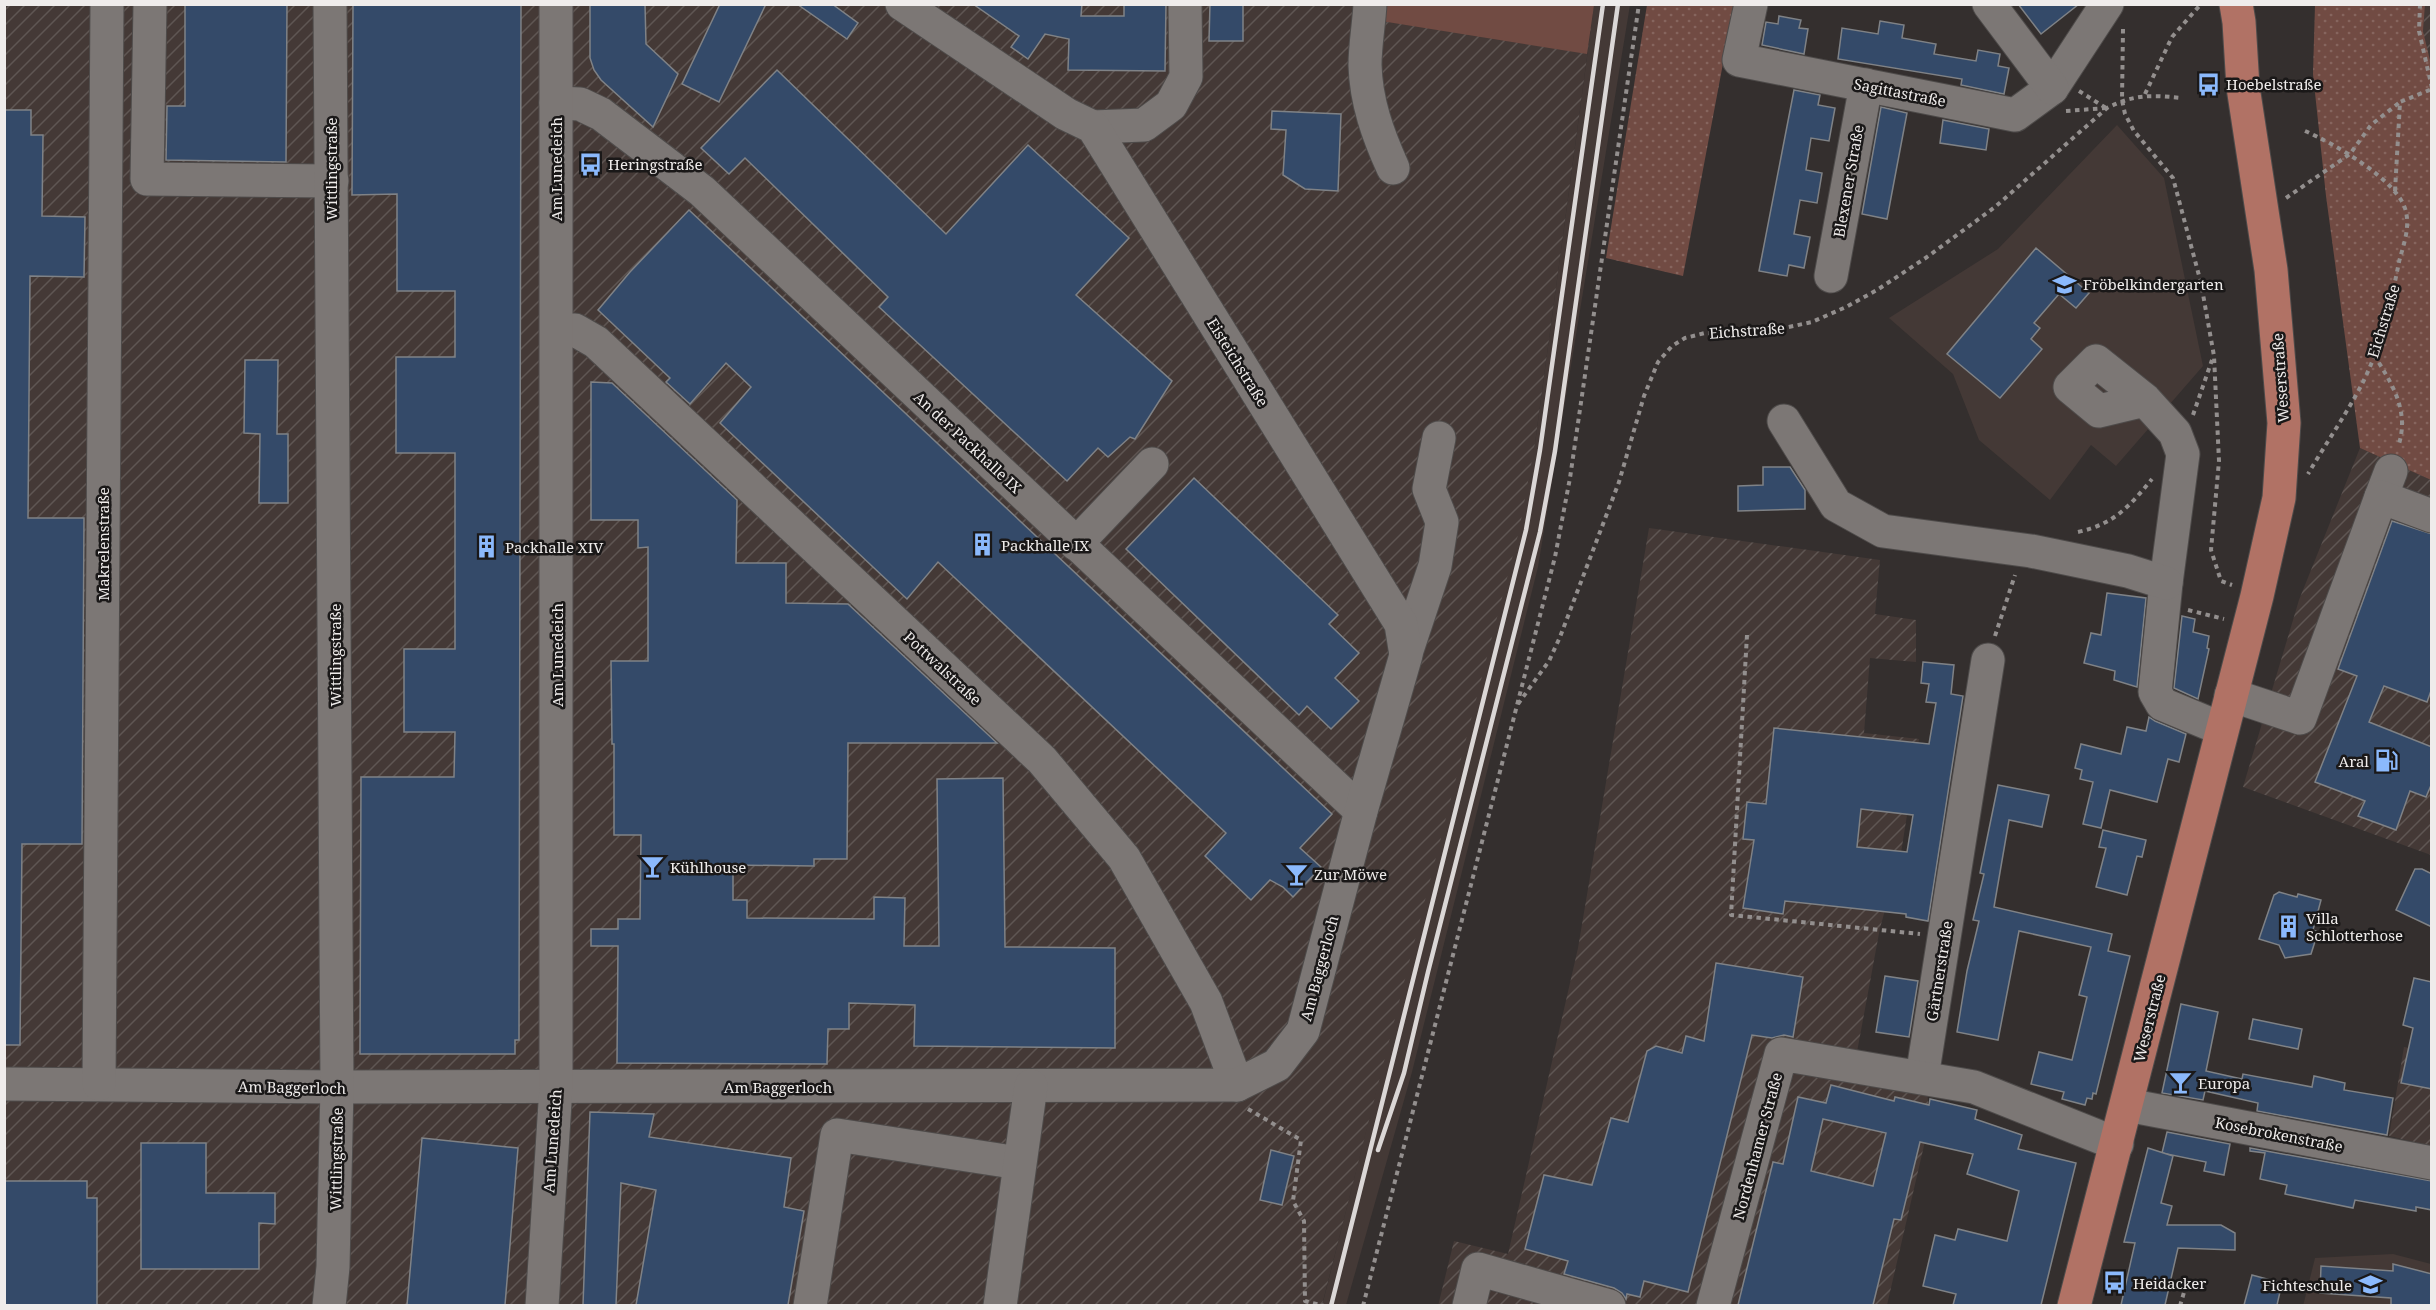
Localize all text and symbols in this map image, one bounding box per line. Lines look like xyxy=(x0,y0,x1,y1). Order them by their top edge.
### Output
bus stop icon: Hoebelstraße xyxy=(2195,71,2221,97)
street label: Sagittastraße xyxy=(1852,73,1948,111)
place label: Hoebelstraße xyxy=(2226,74,2321,94)
street label: Am Lunedeich xyxy=(546,116,566,221)
street label: Wittlingstraße xyxy=(321,117,341,221)
street label: Blexener Straße xyxy=(1828,123,1868,239)
bus stop icon: Heringstraße xyxy=(577,151,603,177)
place label: Heringstraße xyxy=(608,154,703,174)
school or university icon: Fröbelkindergarten xyxy=(2052,271,2078,297)
place label: Fröbelkindergarten xyxy=(2083,274,2224,294)
street label: Eichstraße xyxy=(2362,282,2404,360)
street label: Eisteichstraße xyxy=(1203,314,1273,410)
street label: Eichstraße xyxy=(1708,317,1786,343)
street label: Weserstraße xyxy=(2267,333,2293,423)
street label: An der Packhalle IX xyxy=(910,387,1026,497)
street label: Makrelenstraße xyxy=(93,487,113,601)
building icon: Packhalle IX xyxy=(970,532,996,558)
building icon: Packhalle XIV xyxy=(474,534,500,560)
place label: Packhalle IX xyxy=(1001,535,1089,555)
place label: Packhalle XIV xyxy=(505,537,604,557)
street label: Am Lunedeich xyxy=(547,602,567,707)
street label: Wittlingstraße xyxy=(325,603,345,707)
street label: Pottwalstraße xyxy=(900,627,986,709)
fuel station icon: Aral xyxy=(2374,748,2400,774)
place label: Aral xyxy=(2339,751,2369,771)
bar icon: Kühlhouse xyxy=(639,854,665,880)
place label: Kühlhouse xyxy=(670,857,746,877)
bar icon: Zur Möwe xyxy=(1283,861,1309,887)
place label: Zur Möwe xyxy=(1314,864,1387,884)
place label: Villa Schlotterhose xyxy=(2306,908,2403,945)
street label: Am Baggerloch xyxy=(1295,913,1343,1023)
building icon: Villa Schlotterhose xyxy=(2275,914,2301,940)
street label: Gärtnerstraße xyxy=(1921,919,1957,1023)
street label: Weserstraße xyxy=(2128,972,2170,1064)
street label: Nordenhamer Straße xyxy=(1728,1070,1786,1222)
bar icon: Europa xyxy=(2167,1070,2193,1096)
place label: Europa xyxy=(2198,1073,2250,1093)
street label: Am Baggerloch xyxy=(238,1076,347,1098)
street label: Am Baggerloch xyxy=(724,1077,833,1097)
street label: Am Lunedeich xyxy=(538,1088,566,1194)
street label: Wittlingstraße xyxy=(325,1107,347,1211)
street label: Kosebrokenstraße xyxy=(2213,1112,2345,1156)
bus stop icon: Heidacker xyxy=(2102,1270,2128,1296)
school or university icon: Fichteschule xyxy=(2357,1272,2383,1298)
place label: Heidacker xyxy=(2133,1273,2206,1293)
place label: Fichteschule xyxy=(2262,1275,2352,1295)

